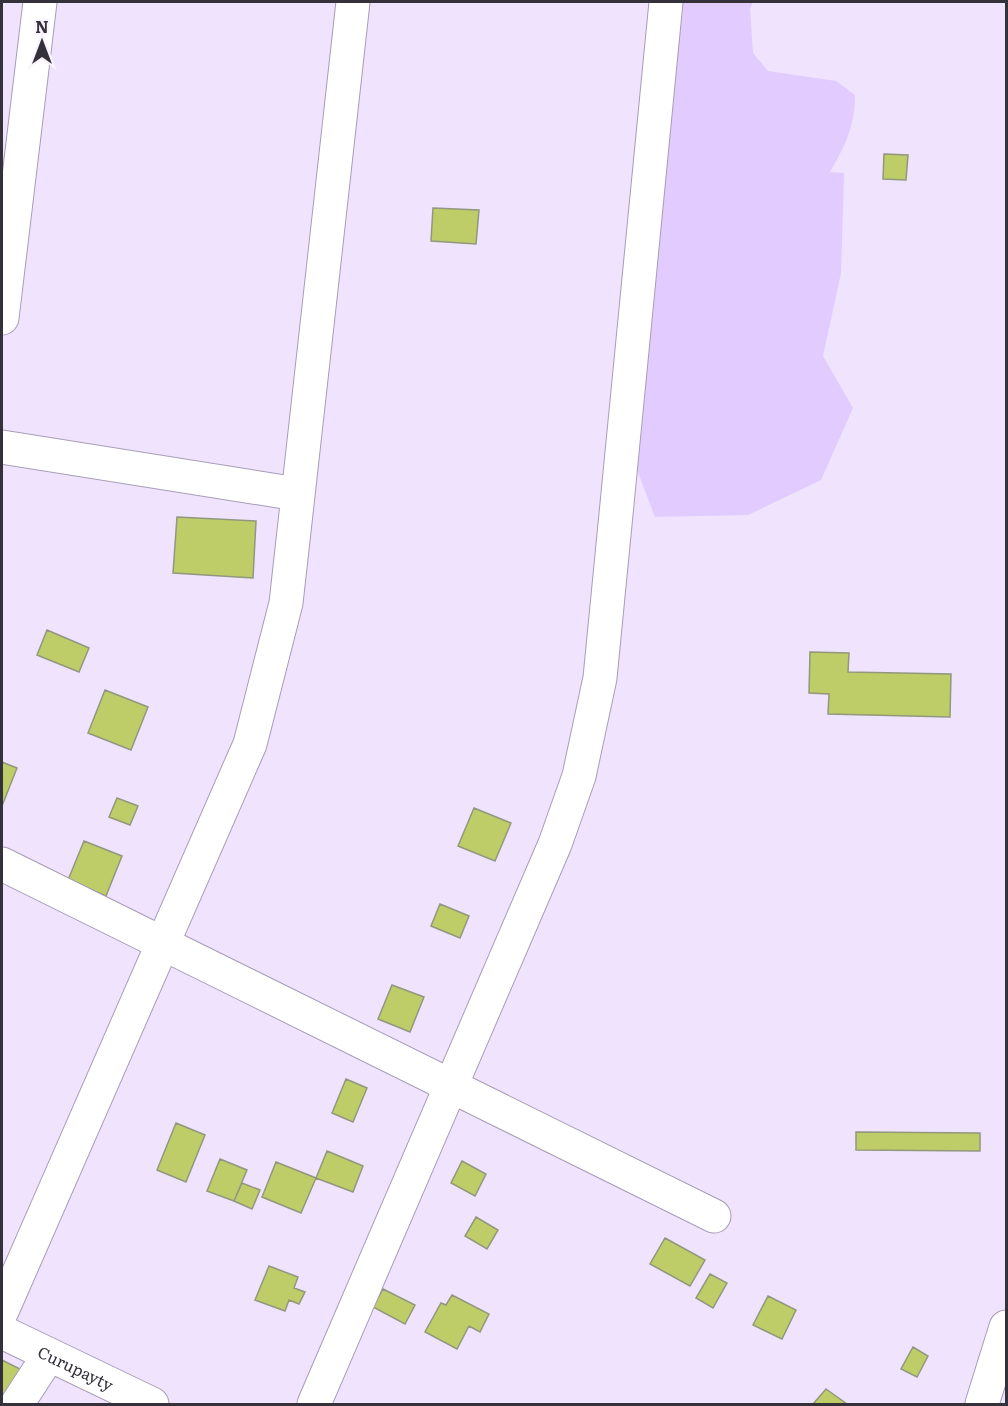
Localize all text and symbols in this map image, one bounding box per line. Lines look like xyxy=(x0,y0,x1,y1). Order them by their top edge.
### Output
north arrow xyxy=(12,12,72,72)
text: N xyxy=(35,14,49,38)
street label: Curupayty xyxy=(34,1339,118,1396)

